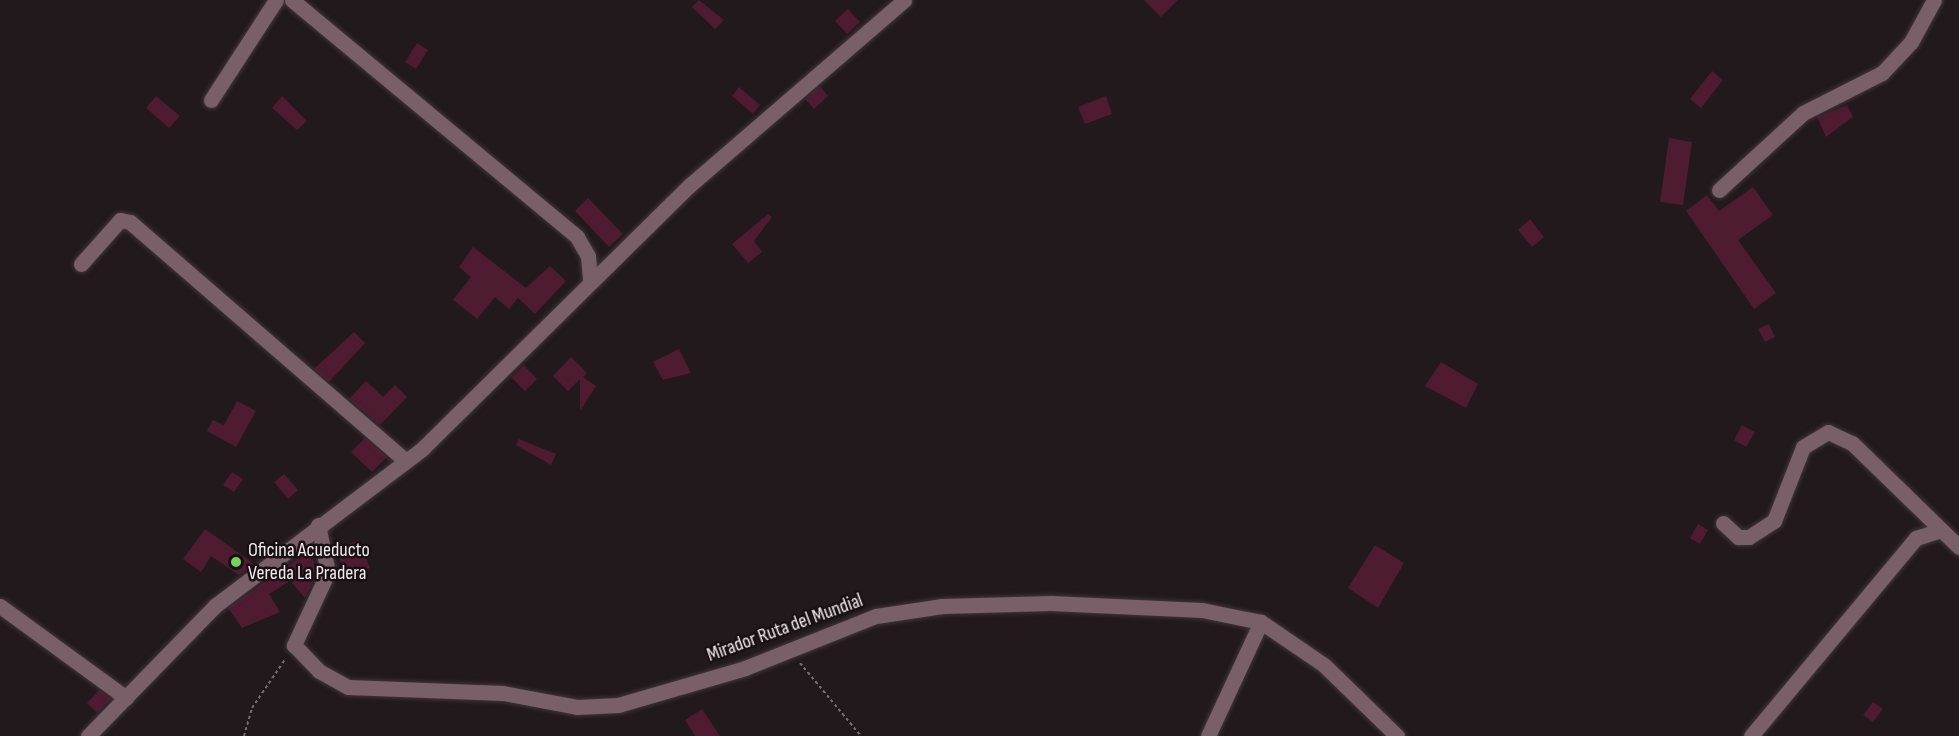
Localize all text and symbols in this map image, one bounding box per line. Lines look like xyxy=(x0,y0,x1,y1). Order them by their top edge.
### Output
place label: Oficina Acueducto Vereda La Pradera xyxy=(248,538,370,585)
marker: Oficina Acueducto Vereda La Pradera xyxy=(229,555,243,569)
street label: Mirador Ruta del Mundial xyxy=(704,589,866,667)

